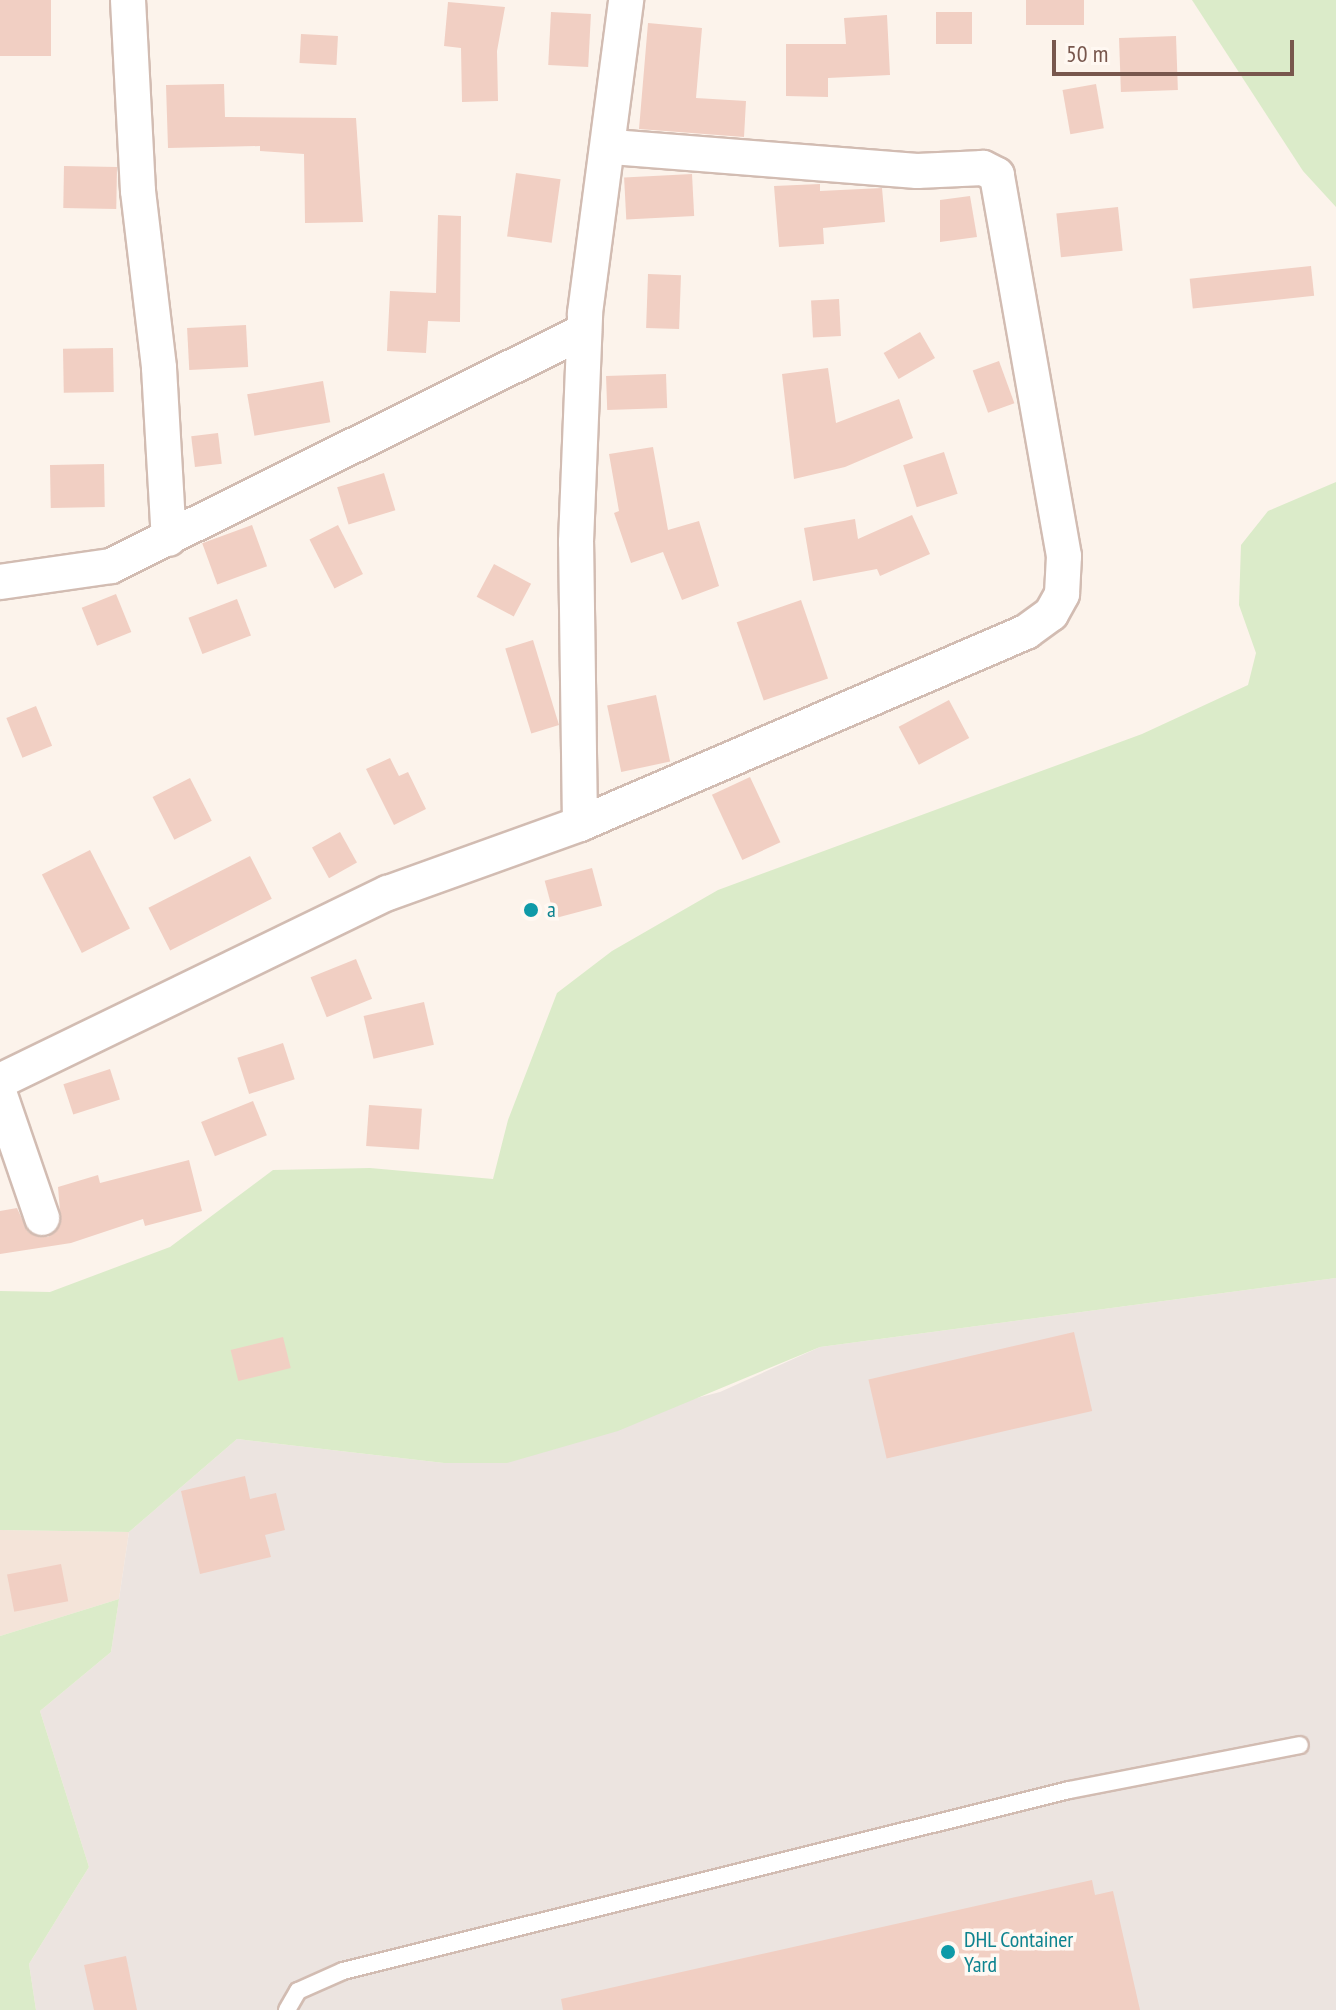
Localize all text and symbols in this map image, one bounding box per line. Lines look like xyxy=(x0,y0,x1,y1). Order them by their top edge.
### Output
scale bar xyxy=(1056,24,1298,74)
text: 50 m xyxy=(1066,38,1108,69)
place label: a xyxy=(547,897,556,923)
marker: a xyxy=(522,901,540,919)
place label: DHL Container Yard xyxy=(964,1926,1074,1978)
marker: DHL Container Yard xyxy=(939,1943,957,1961)

